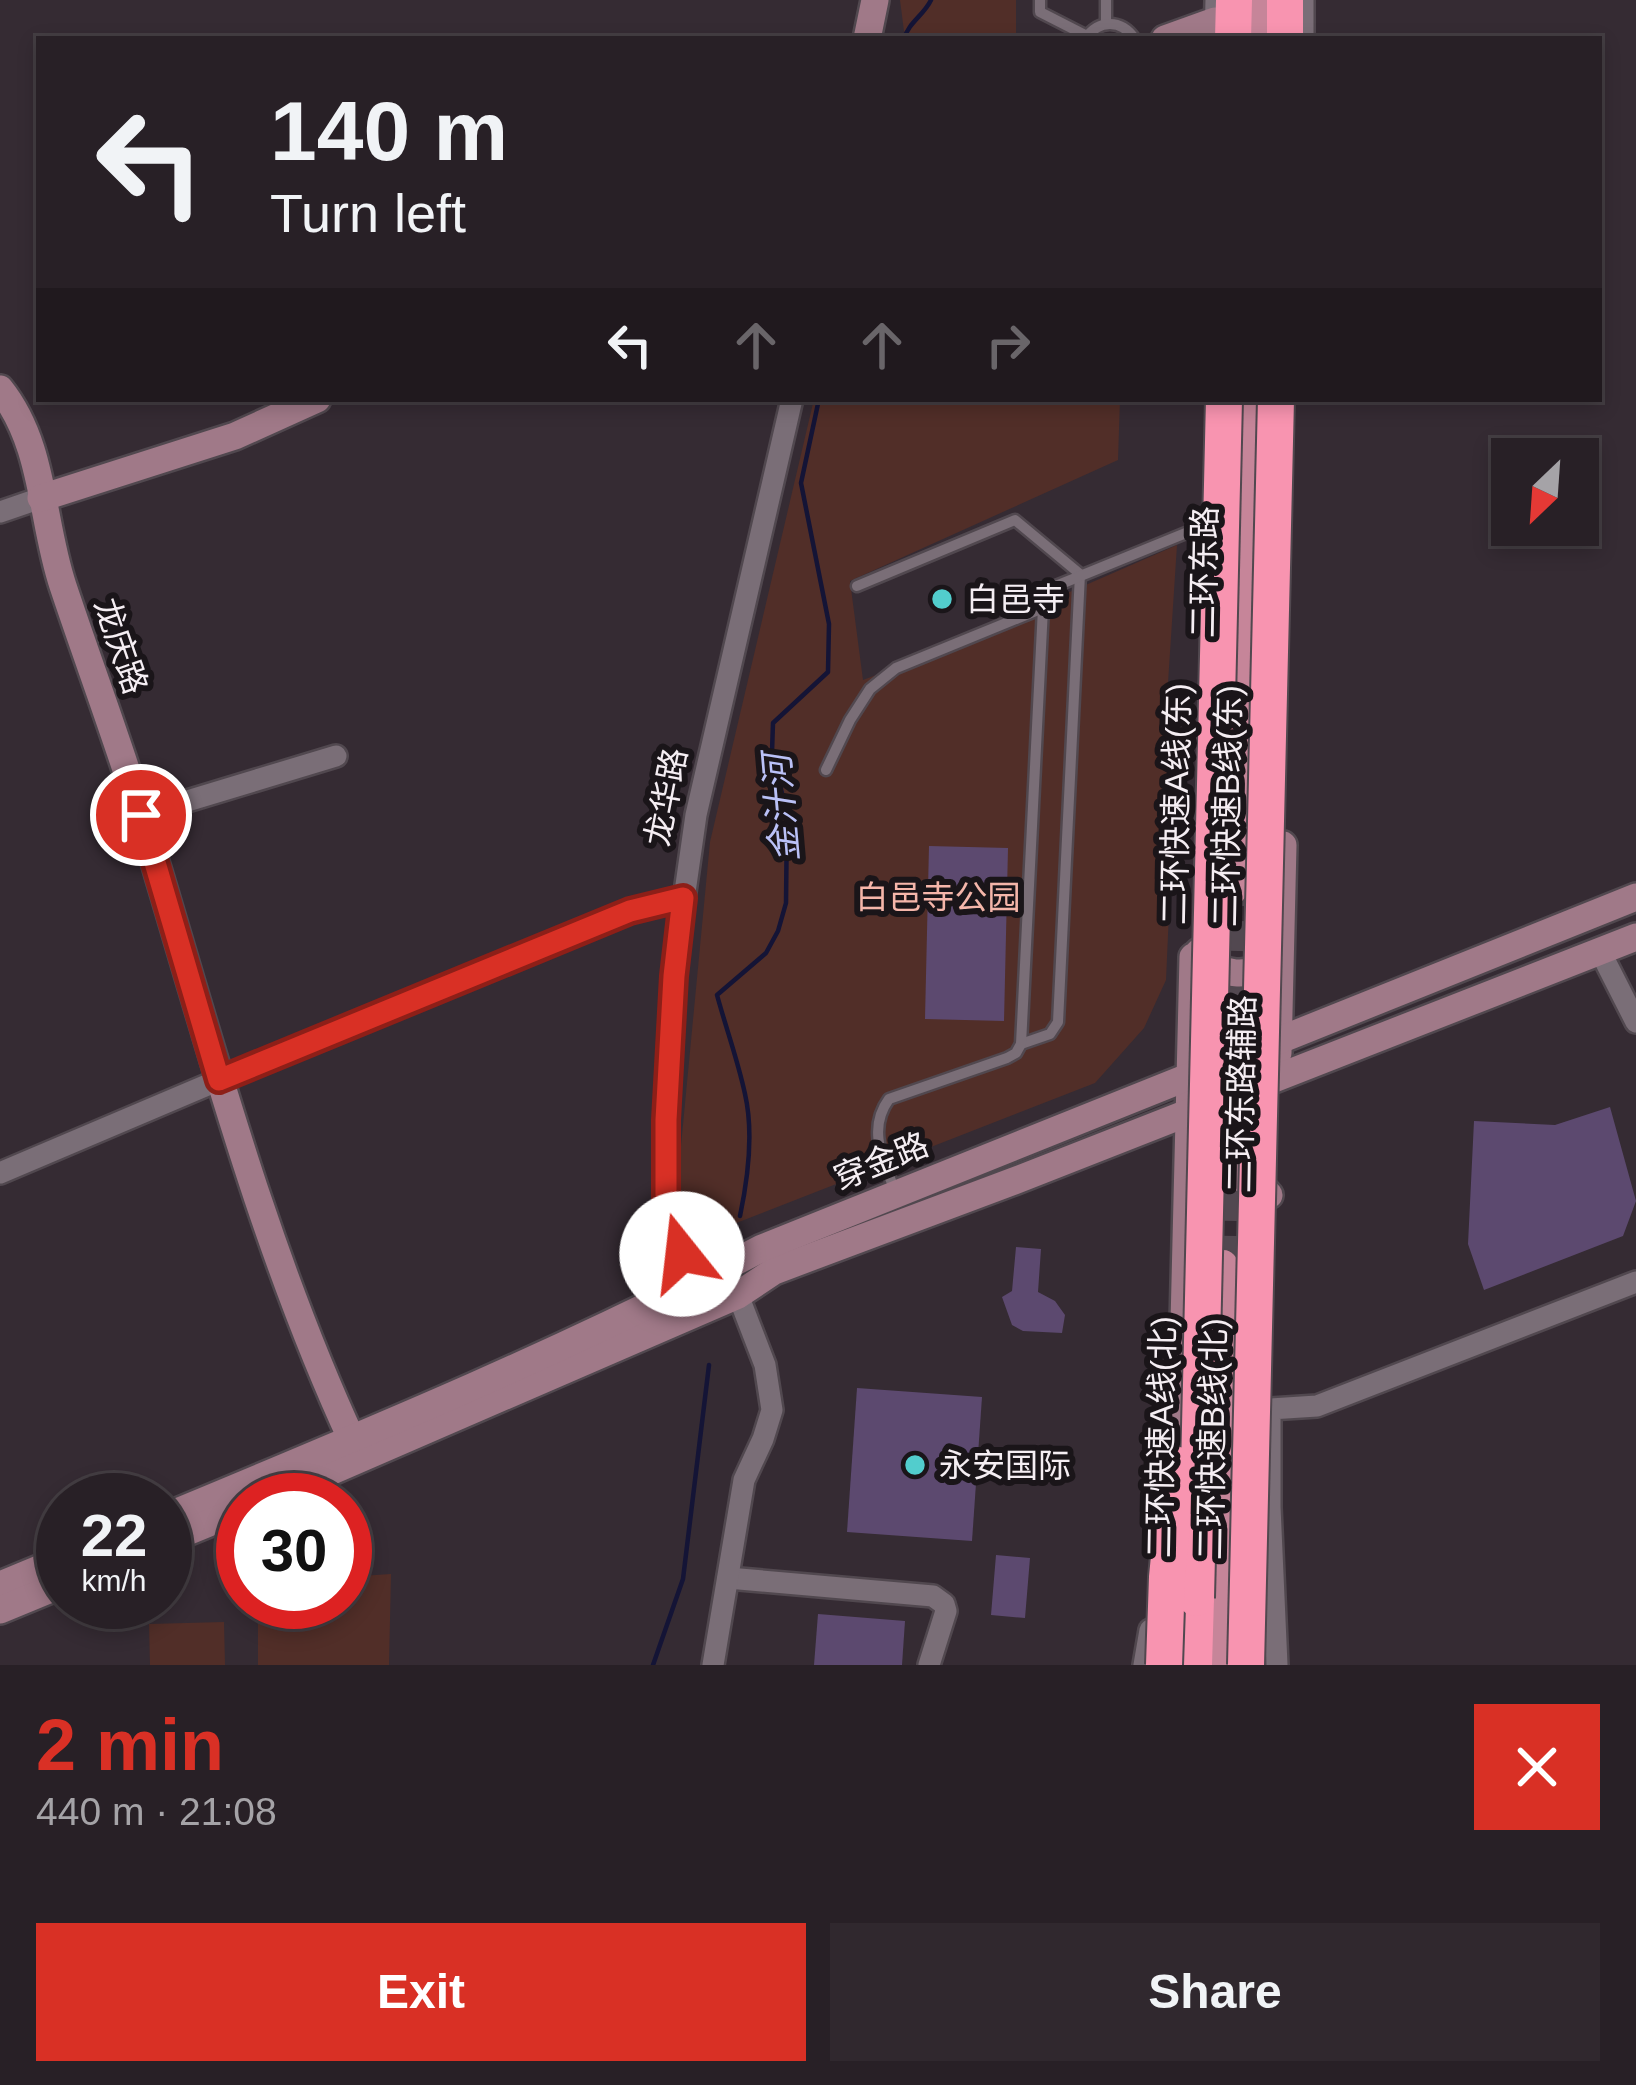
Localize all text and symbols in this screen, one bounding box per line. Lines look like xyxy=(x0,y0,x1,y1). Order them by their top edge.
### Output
icon: left xyxy=(72,84,228,240)
text: 140 m xyxy=(270,84,508,178)
text: Turn left xyxy=(270,183,466,243)
icon: left xyxy=(597,312,663,378)
icon: ahead xyxy=(723,312,789,378)
icon: ahead xyxy=(849,312,915,378)
icon: right xyxy=(975,312,1041,378)
north arrow xyxy=(1491,438,1599,546)
map controls xyxy=(1491,438,1599,546)
street label: 二环东路 xyxy=(1184,506,1224,638)
place label: 白邑寺 xyxy=(966,581,1065,618)
marker: 白邑寺 xyxy=(929,586,955,612)
street label: 龙庆路 xyxy=(87,593,155,699)
street label: 二环快速A线(东) xyxy=(1155,683,1197,925)
street label: 二环快速B线(东) xyxy=(1206,685,1248,927)
street label: 龙华路 xyxy=(638,745,694,849)
water label: 金汁河 xyxy=(755,746,806,864)
pin xyxy=(90,764,192,866)
icon: arrive xyxy=(108,782,174,848)
park label: 白邑寺公园 xyxy=(856,879,1021,916)
street label: 二环东路辅路 xyxy=(1221,995,1261,1193)
street label: 穿金路 xyxy=(828,1125,934,1197)
position arrow xyxy=(619,1191,745,1317)
street label: 二环快速A线(北) xyxy=(1140,1316,1182,1558)
street label: 二环快速B线(北) xyxy=(1191,1318,1233,1560)
place label: 永安国际 xyxy=(939,1447,1071,1484)
marker: 永安国际 xyxy=(902,1452,928,1478)
speed limit sign: 30 xyxy=(216,1473,372,1629)
text: 22 xyxy=(81,1502,147,1569)
text: km/h xyxy=(81,1564,147,1597)
button: close xyxy=(1474,1704,1600,1830)
text: 2 min xyxy=(36,1705,224,1785)
text: 440 m · 21:08 xyxy=(36,1790,277,1833)
button: Exit xyxy=(36,1923,806,2061)
button: Share xyxy=(830,1923,1600,2061)

